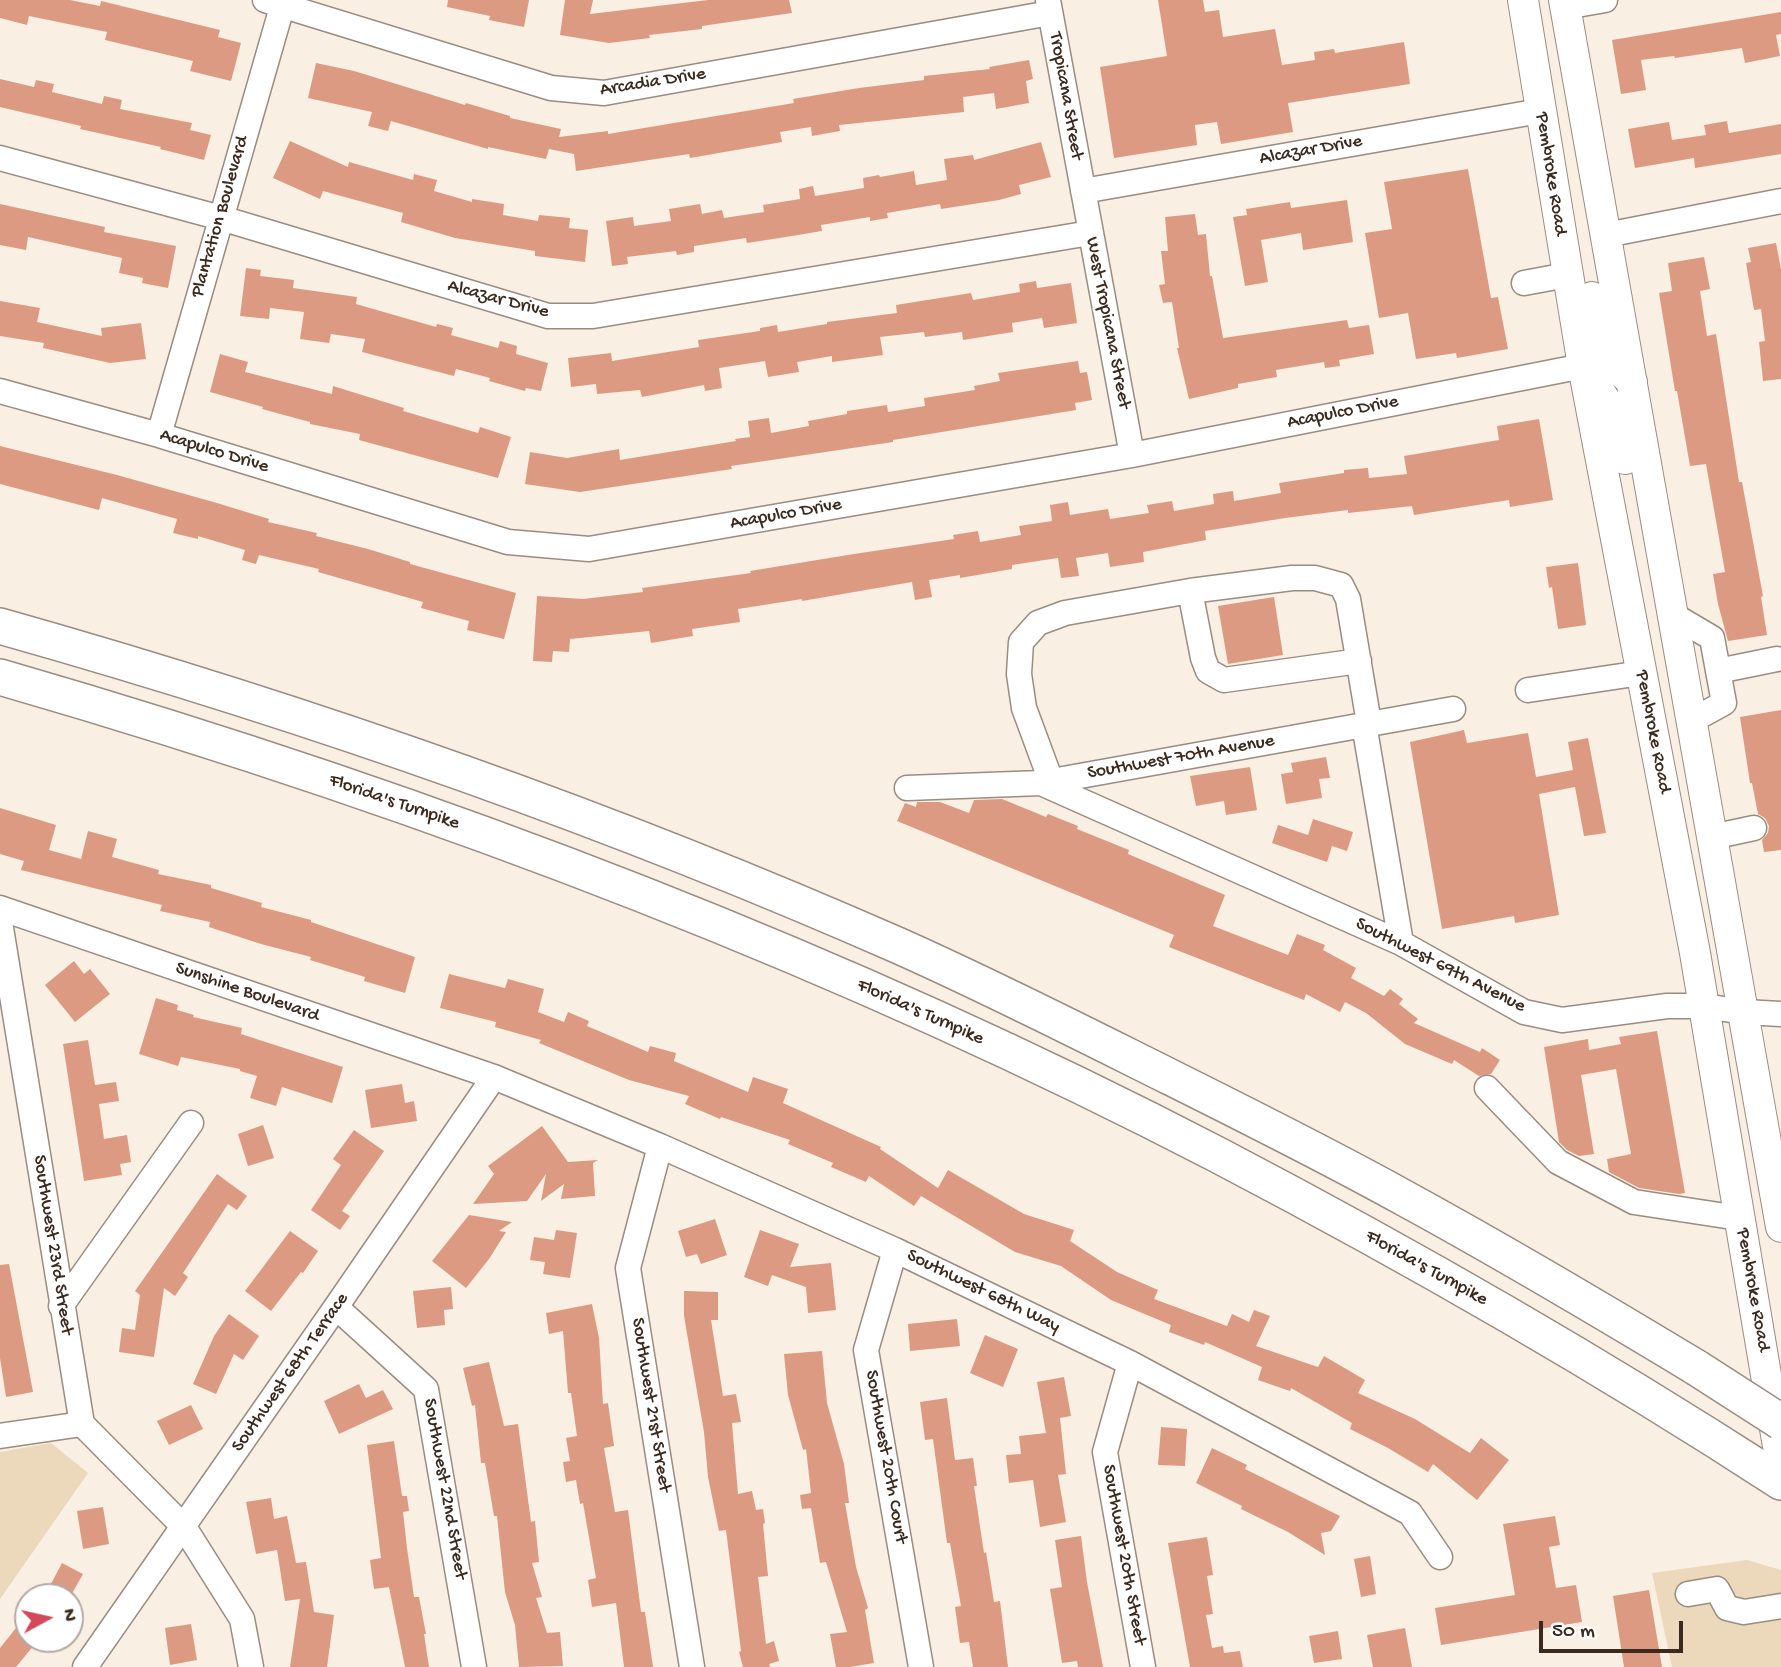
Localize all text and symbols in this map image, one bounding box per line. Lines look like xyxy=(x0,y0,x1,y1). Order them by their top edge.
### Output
street label: Tropicana Street xyxy=(1043,30,1087,162)
street label: Arcadia Drive xyxy=(599,63,707,103)
street label: Pembroke Road xyxy=(1529,111,1571,237)
street label: Alcazar Drive xyxy=(1258,131,1364,171)
street label: Plantation Boulevard xyxy=(187,134,255,300)
street label: West Tropicana Street xyxy=(1079,235,1135,411)
street label: Alcazar Drive xyxy=(445,276,551,324)
street label: Acapulco Drive xyxy=(1285,391,1401,435)
street label: Acapulco Drive xyxy=(157,425,271,479)
street label: Acapulco Drive xyxy=(728,494,844,536)
street label: Pembroke Road xyxy=(1629,669,1675,795)
street label: Southwest 70th Avenue xyxy=(1086,730,1276,786)
street label: Florida's Turnpike xyxy=(326,770,462,836)
street label: Southwest 69th Avenue xyxy=(1351,913,1529,1019)
street label: Sunshine Boulevard xyxy=(172,958,322,1028)
street label: Florida's Turnpike xyxy=(853,975,987,1051)
street label: Southwest 23rd Street xyxy=(27,1154,77,1336)
street label: Florida's Turnpike xyxy=(1361,1226,1491,1312)
street label: Pembroke Road xyxy=(1730,1227,1774,1353)
street label: Southwest 68th Way xyxy=(903,1245,1063,1339)
street label: Southwest 68th Terrace xyxy=(227,1289,355,1457)
street label: Southwest 21st Street xyxy=(625,1316,675,1494)
street label: Southwest 20th Court xyxy=(859,1369,911,1545)
street label: Southwest 22nd Street xyxy=(417,1397,471,1581)
street label: Southwest 20th Street xyxy=(1096,1463,1150,1647)
north arrow xyxy=(14,1583,84,1653)
text: N xyxy=(56,1608,81,1623)
scale bar xyxy=(1543,1608,1686,1652)
text: 50 m xyxy=(1552,1620,1595,1645)

